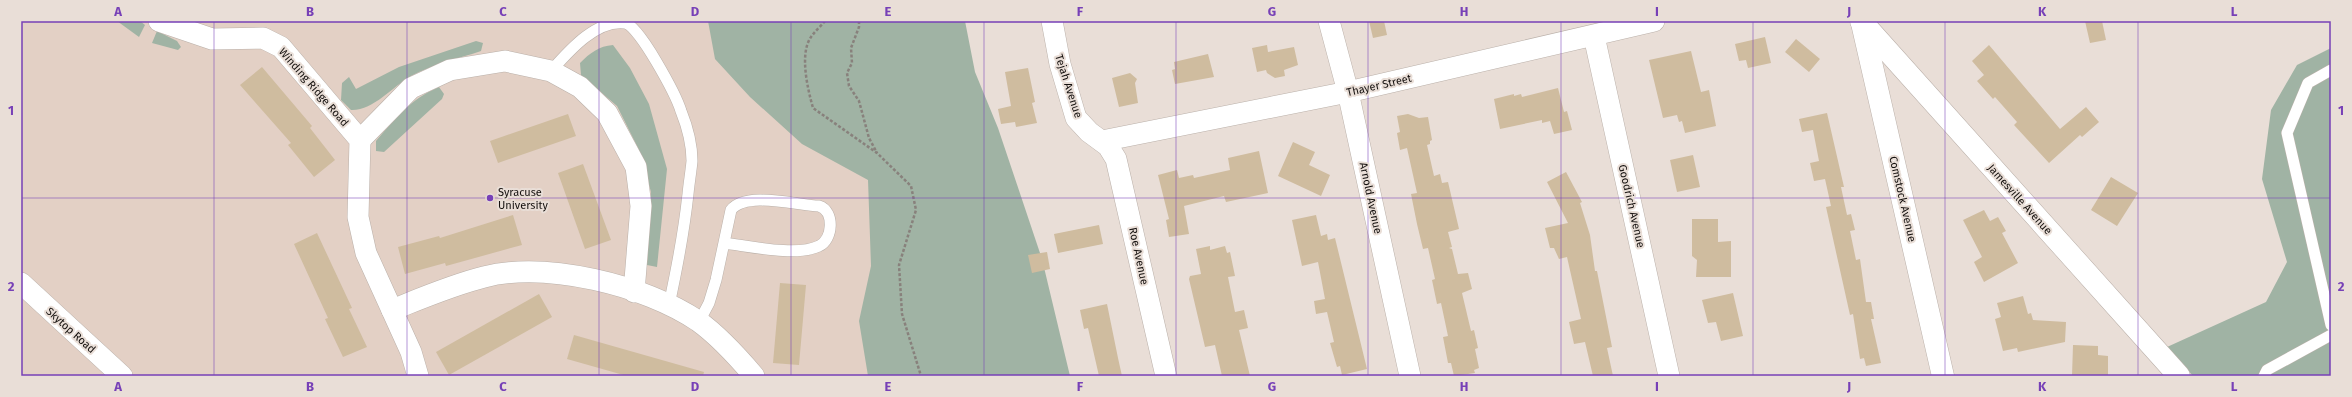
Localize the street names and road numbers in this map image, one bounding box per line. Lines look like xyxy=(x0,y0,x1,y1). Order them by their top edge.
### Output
street label: Winding Ridge Road xyxy=(276,45,351,129)
street label: Tejah Avenue xyxy=(1052,53,1085,120)
street label: Thayer Street xyxy=(1345,72,1413,99)
street label: Comstock Avenue xyxy=(1886,155,1919,243)
street label: Arnold Avenue xyxy=(1357,161,1384,235)
street label: Jamesville Avenue xyxy=(1985,162,2055,237)
street label: Goodrich Avenue xyxy=(1616,163,1647,249)
street label: Roe Avenue xyxy=(1126,226,1151,286)
street label: Skytop Road xyxy=(43,305,98,356)

